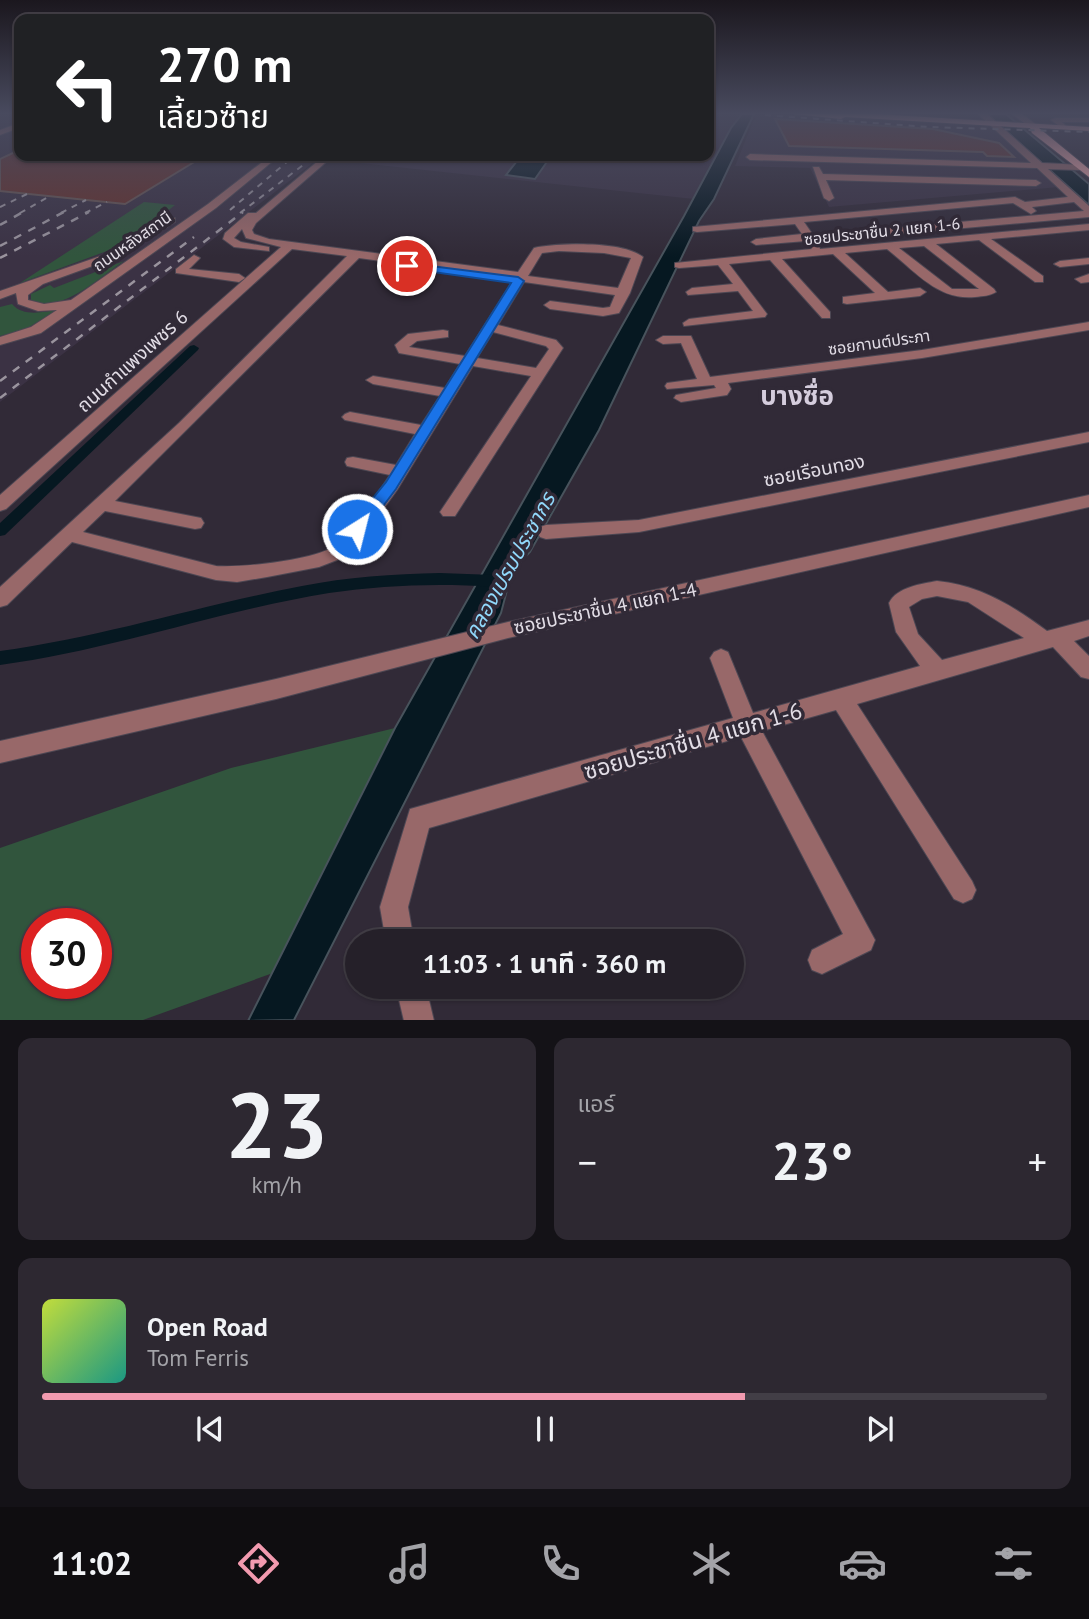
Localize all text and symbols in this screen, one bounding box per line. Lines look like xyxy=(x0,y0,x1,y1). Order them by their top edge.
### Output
text: 270 m xyxy=(157,32,292,96)
icon: left xyxy=(42,42,133,133)
text: เลี้ยวซ้าย xyxy=(157,95,269,137)
street label: ถนนหลังสถานี xyxy=(89,207,175,275)
street label: ซอยประชาชื่น 2 แยก 1-6 xyxy=(803,212,961,249)
pin xyxy=(377,236,437,296)
icon: arrive xyxy=(388,247,426,285)
street label: ถนนกำแพงเพชร 6 xyxy=(71,305,193,417)
street label: ซอยกานต์ประภา xyxy=(827,325,931,359)
district label: บางซื่อ xyxy=(760,378,834,412)
street label: ซอยเรือนทอง xyxy=(761,448,867,492)
water label: คลองเปรมประชากร xyxy=(458,486,562,644)
position arrow xyxy=(320,492,394,566)
street label: ซอยประชาชื่น 4 แยก 1-4 xyxy=(511,576,699,639)
street label: ซอยประชาชื่น 4 แยก 1-6 xyxy=(580,695,805,786)
speed limit sign: 30 xyxy=(21,908,112,999)
text: 11:03 · 1 นาที · 360 m xyxy=(423,947,666,980)
text: 23 xyxy=(225,1065,328,1183)
text: แอร์ xyxy=(578,1089,615,1118)
text: 23° xyxy=(771,1127,853,1194)
text: − xyxy=(578,1137,597,1186)
text: + xyxy=(1028,1137,1047,1186)
text: km/h xyxy=(252,1170,302,1199)
text: Open Road xyxy=(147,1310,268,1343)
text: Tom Ferris xyxy=(147,1343,249,1372)
icon: previous xyxy=(191,1410,229,1448)
icon: pause xyxy=(526,1410,564,1448)
icon: next xyxy=(861,1410,899,1448)
icon: directions xyxy=(234,1539,283,1588)
icon: music xyxy=(385,1539,434,1588)
icon: phone xyxy=(536,1539,585,1588)
icon: climate xyxy=(687,1539,736,1588)
icon: car xyxy=(838,1539,887,1588)
icon: filters xyxy=(989,1539,1038,1588)
text: 11:02 xyxy=(51,1542,132,1584)

